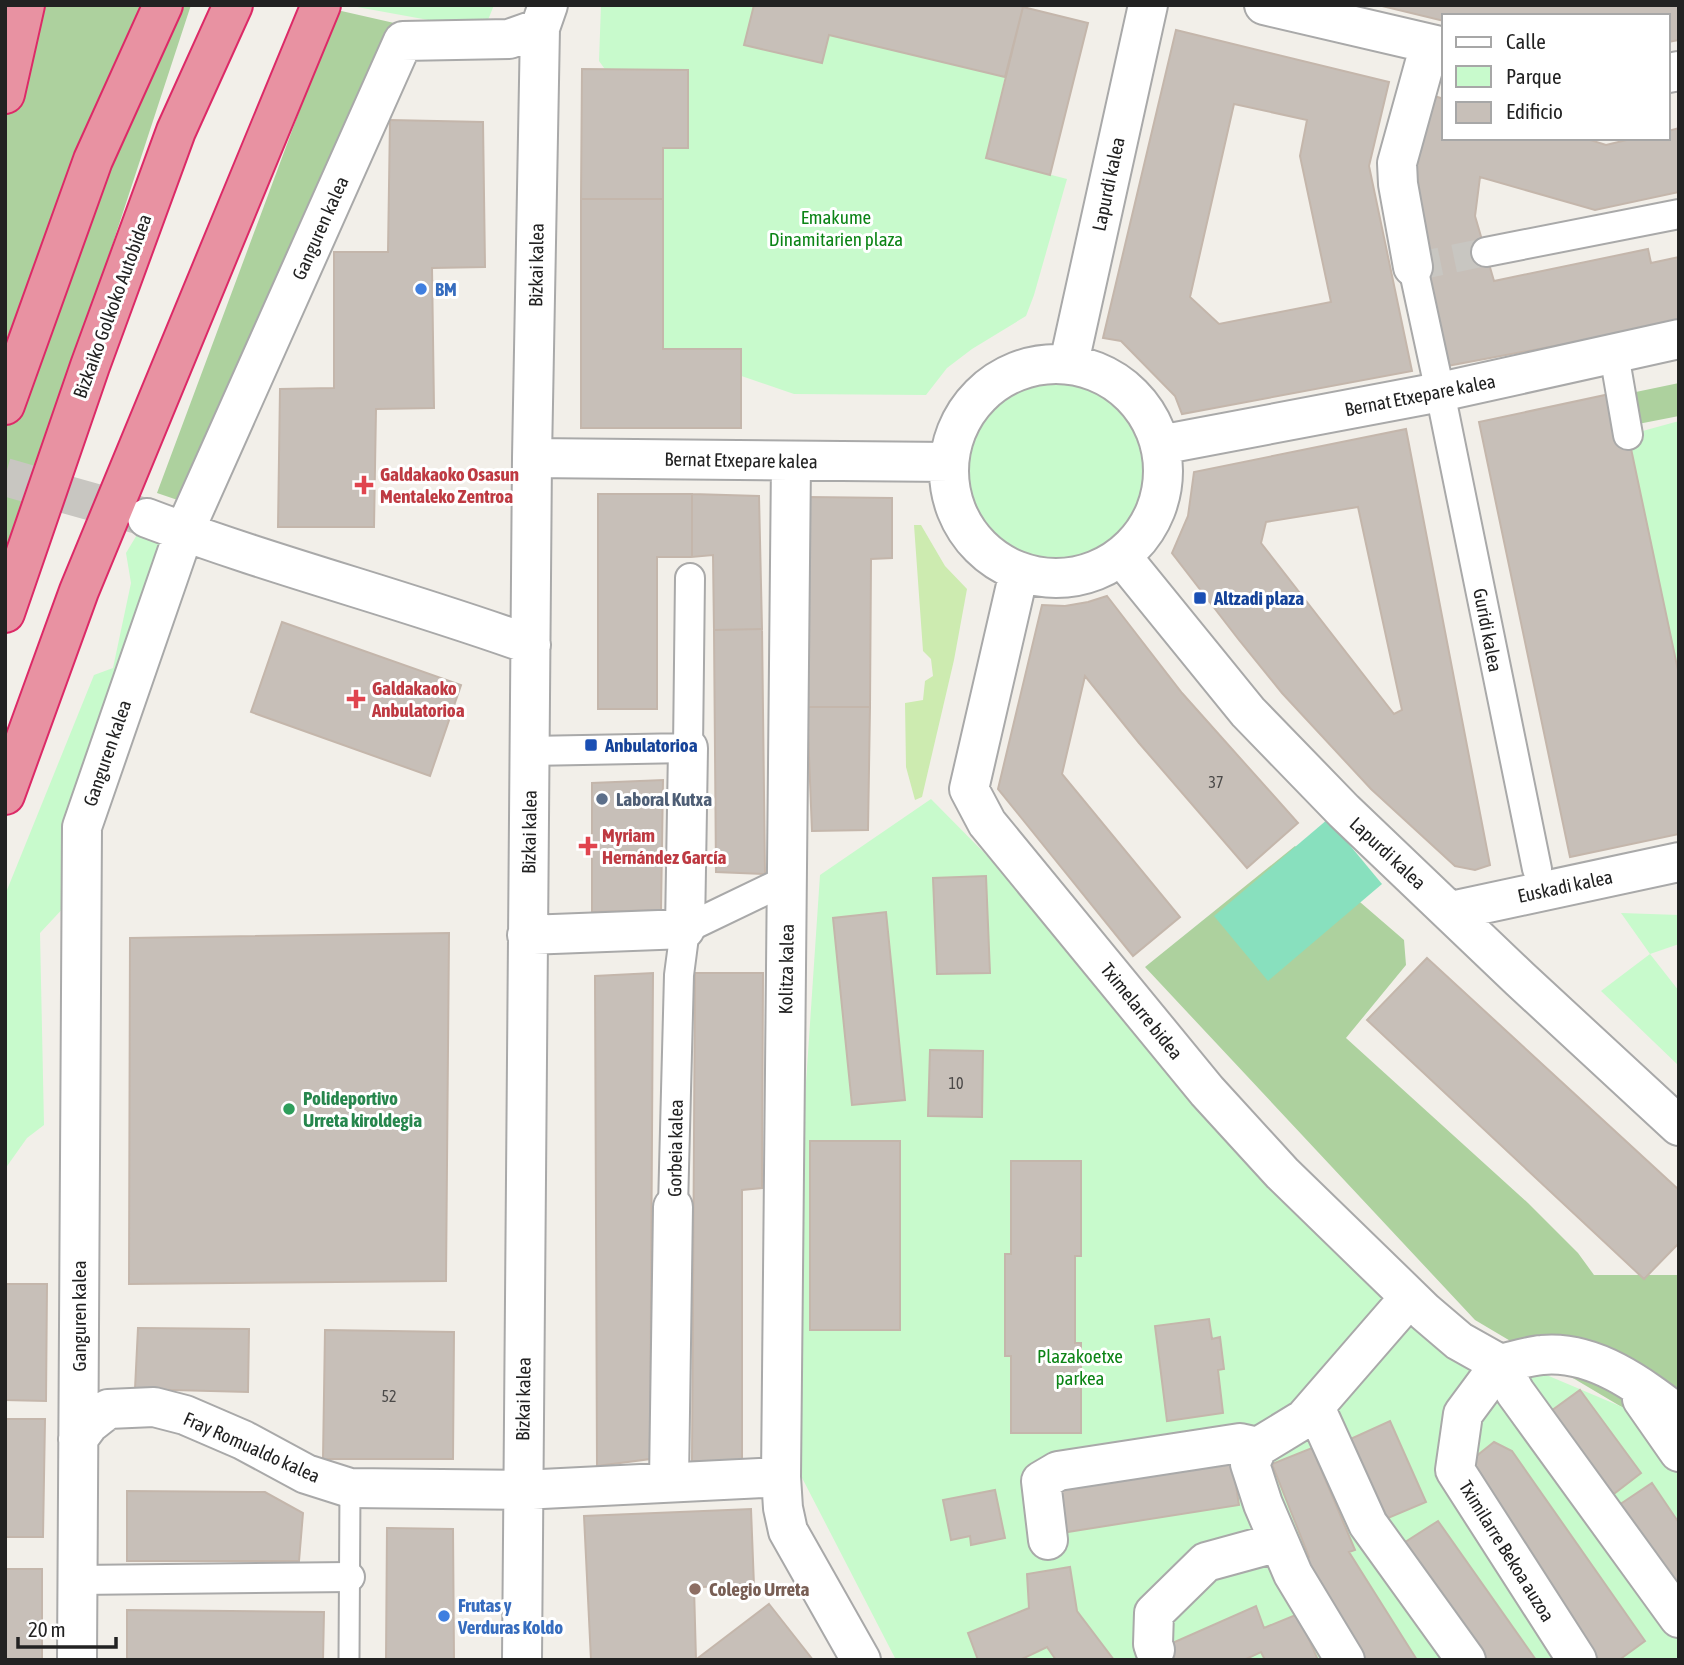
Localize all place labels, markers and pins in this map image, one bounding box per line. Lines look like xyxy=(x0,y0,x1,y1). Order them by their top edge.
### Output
place label: BM xyxy=(435,278,457,300)
marker: BM xyxy=(413,281,429,297)
place label: Galdakaoko Osasun Mentaleko Zentroa xyxy=(380,463,519,507)
marker: Galdakaoko Osasun Mentaleko Zentroa xyxy=(354,475,374,495)
place label: Altzadi plaza xyxy=(1213,587,1304,609)
marker: Altzadi plaza xyxy=(1192,590,1208,606)
place label: Galdakaoko Anbulatorioa xyxy=(371,677,465,721)
marker: Galdakaoko Anbulatorioa xyxy=(346,689,366,709)
place label: Anbulatorioa xyxy=(604,734,698,756)
marker: Anbulatorioa xyxy=(583,737,599,753)
place label: Laboral Kutxa xyxy=(616,788,712,810)
marker: Laboral Kutxa xyxy=(594,791,610,807)
place label: Myriam Hernández García xyxy=(602,824,727,868)
marker: Myriam Hernández García xyxy=(580,838,596,854)
place label: Polideportivo Urreta kiroldegia xyxy=(303,1087,422,1131)
marker: Polideportivo Urreta kiroldegia xyxy=(281,1101,297,1117)
place label: Colegio Urreta xyxy=(709,1578,810,1600)
marker: Colegio Urreta xyxy=(687,1581,703,1597)
place label: Frutas y Verduras Koldo xyxy=(457,1594,563,1638)
marker: Frutas y Verduras Koldo xyxy=(436,1608,452,1624)

